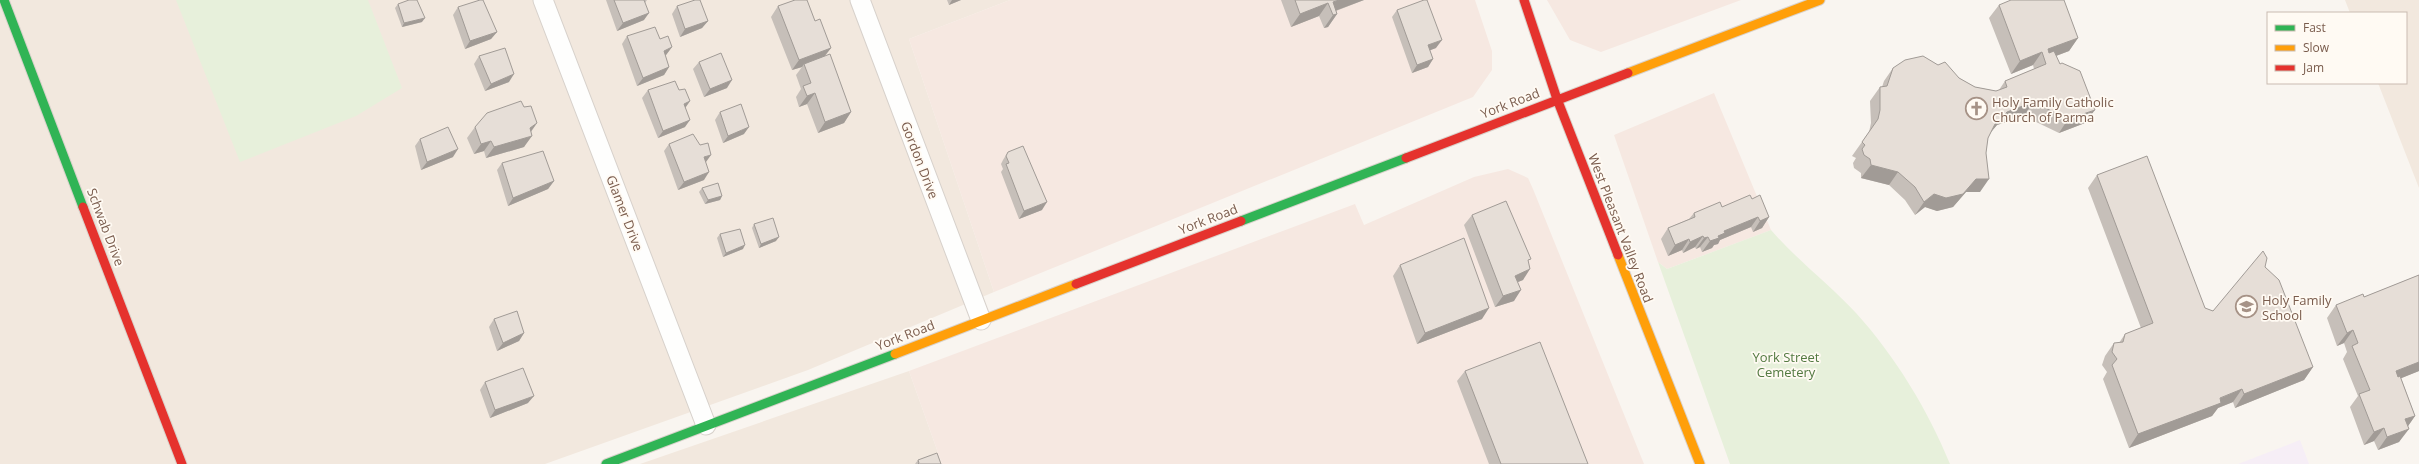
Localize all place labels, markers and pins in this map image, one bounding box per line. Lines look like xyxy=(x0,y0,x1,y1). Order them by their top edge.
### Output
place label: Holy Family Catholic Church of Parma xyxy=(1992,93,2114,126)
church icon: Holy Family Catholic Church of Parma xyxy=(1963,96,1989,122)
place label: Holy Family School xyxy=(2262,291,2332,324)
school or university icon: Holy Family School xyxy=(2234,294,2260,320)

